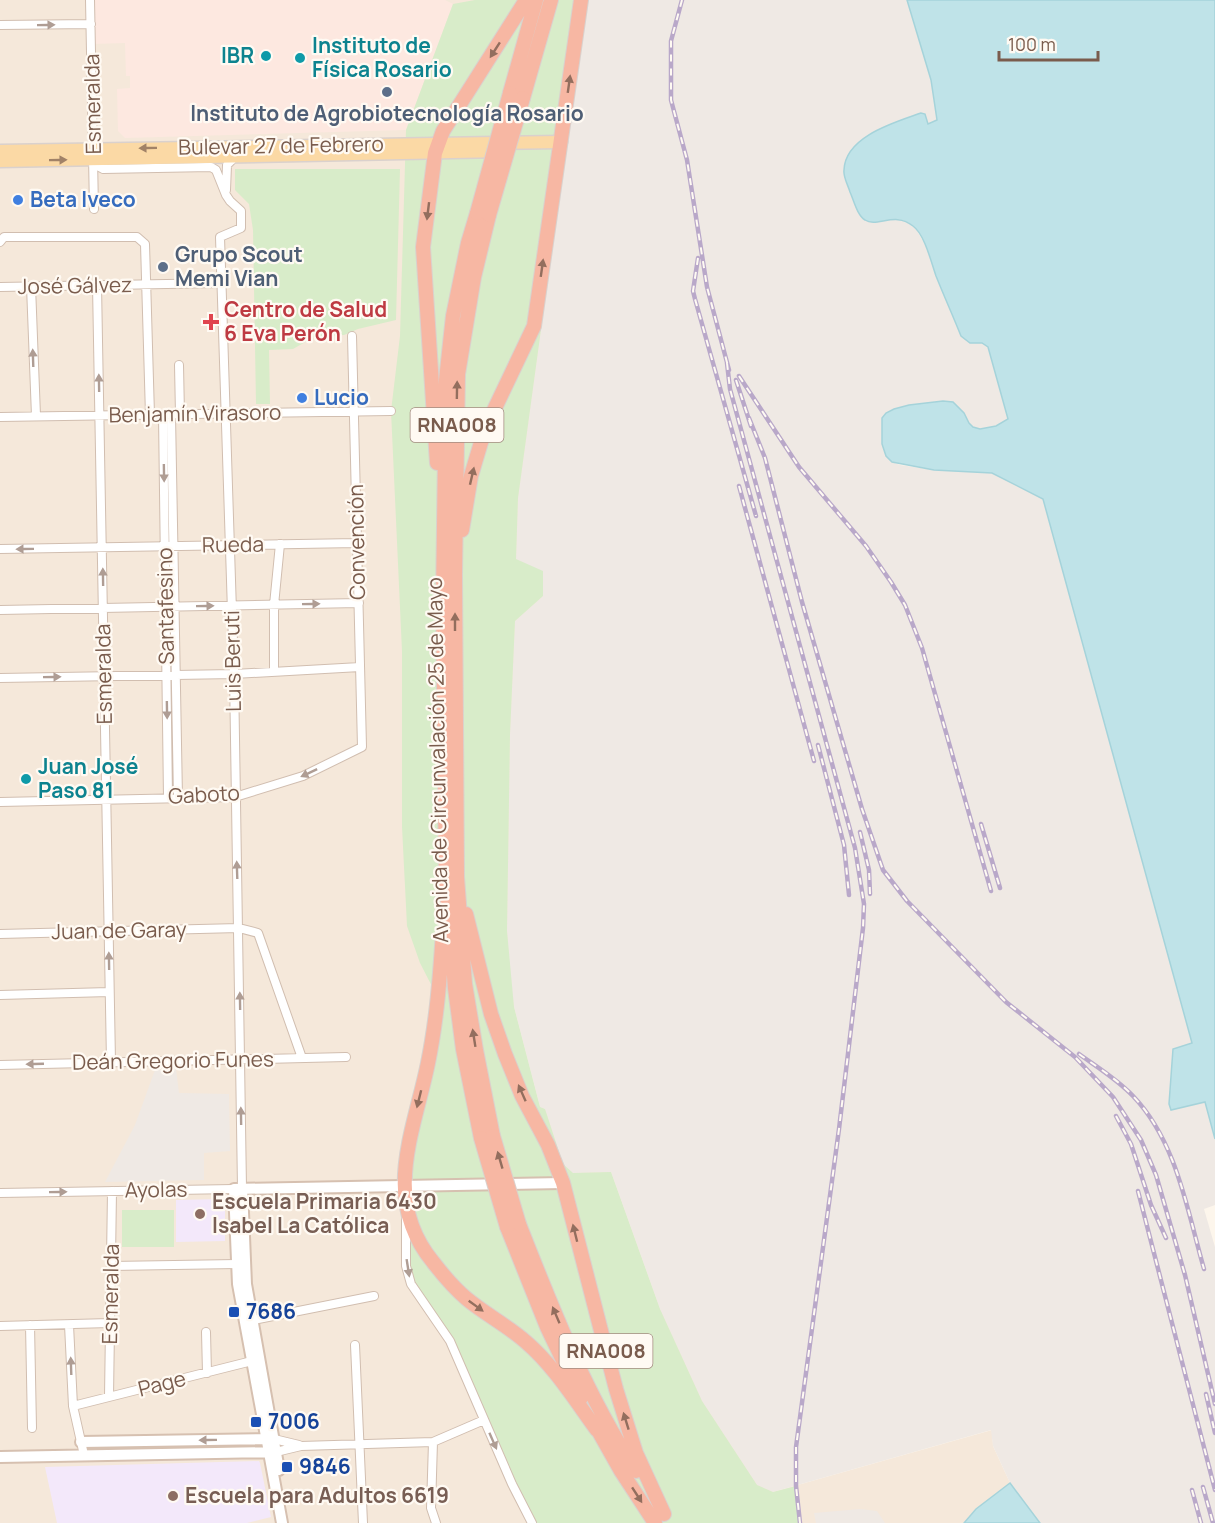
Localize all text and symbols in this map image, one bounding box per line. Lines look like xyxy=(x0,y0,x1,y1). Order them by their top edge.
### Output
one-way arrow xyxy=(36,20,55,29)
scale bar xyxy=(999,24,1098,62)
place label: Instituto de Física Rosario xyxy=(312,31,452,83)
text: 100 m xyxy=(1008,32,1056,56)
place label: IBR xyxy=(221,41,254,69)
one-way arrow xyxy=(490,42,501,58)
marker: IBR xyxy=(259,49,273,63)
marker: Instituto de Física Rosario xyxy=(293,51,307,65)
street label: Esmeralda xyxy=(77,53,107,155)
one-way arrow xyxy=(565,75,574,94)
marker: Instituto de Agrobiotecnología Rosario xyxy=(380,85,394,99)
place label: Instituto de Agrobiotecnología Rosario xyxy=(190,99,584,127)
street label: Bulevar 27 de Febrero xyxy=(178,129,384,161)
one-way arrow xyxy=(139,143,158,153)
one-way arrow xyxy=(49,155,68,165)
place label: Beta Iveco xyxy=(30,185,136,213)
marker: Beta Iveco xyxy=(11,193,25,207)
one-way arrow xyxy=(423,202,432,221)
place label: Grupo Scout Memi Vian xyxy=(175,240,303,292)
one-way arrow xyxy=(538,258,547,277)
marker: Grupo Scout Memi Vian xyxy=(156,260,170,274)
street label: José Gálvez xyxy=(17,270,133,300)
place label: Centro de Salud 6 Eva Perón xyxy=(224,295,387,347)
marker: Centro de Salud 6 Eva Perón xyxy=(202,313,220,331)
one-way arrow xyxy=(29,348,38,367)
one-way arrow xyxy=(94,373,104,392)
one-way arrow xyxy=(453,381,462,400)
place label: Lucio xyxy=(314,383,369,411)
marker: Lucio xyxy=(295,391,309,405)
street label: Benjamín Virasoro xyxy=(108,397,282,429)
road number: RNA008 xyxy=(410,408,504,442)
one-way arrow xyxy=(159,464,169,483)
one-way arrow xyxy=(467,467,477,485)
street label: Convención xyxy=(341,484,371,600)
street label: Rueda xyxy=(202,529,264,559)
one-way arrow xyxy=(15,544,34,553)
street label: Santafesino xyxy=(150,547,180,665)
one-way arrow xyxy=(98,568,108,587)
street label: Avenida de Circunvalación 25 de Mayo xyxy=(420,577,454,943)
one-way arrow xyxy=(302,599,321,609)
one-way arrow xyxy=(196,601,215,611)
street label: Luis Beruti xyxy=(217,610,247,712)
one-way arrow xyxy=(450,613,460,632)
street label: Esmeralda xyxy=(88,623,118,725)
one-way arrow xyxy=(43,672,62,681)
one-way arrow xyxy=(162,701,172,720)
place label: Juan José Paso 81 xyxy=(38,752,138,804)
one-way arrow xyxy=(301,768,318,777)
marker: Juan José Paso 81 xyxy=(19,772,33,786)
street label: Gaboto xyxy=(167,778,241,810)
one-way arrow xyxy=(232,860,242,879)
street label: Juan de Garay xyxy=(51,915,187,945)
one-way arrow xyxy=(104,952,113,971)
one-way arrow xyxy=(235,992,244,1011)
one-way arrow xyxy=(469,1028,478,1047)
street label: Deán Gregorio Funes xyxy=(72,1044,274,1076)
one-way arrow xyxy=(25,1059,44,1069)
one-way arrow xyxy=(517,1085,526,1102)
one-way arrow xyxy=(413,1090,423,1108)
one-way arrow xyxy=(236,1107,246,1126)
one-way arrow xyxy=(495,1151,504,1169)
street label: Ayolas xyxy=(124,1174,188,1204)
one-way arrow xyxy=(49,1187,68,1196)
place label: Escuela Primaria 6430 Isabel La Católica xyxy=(212,1187,437,1239)
marker: Escuela Primaria 6430 Isabel La Católica xyxy=(193,1207,207,1221)
one-way arrow xyxy=(570,1223,579,1242)
street label: Esmeralda xyxy=(95,1243,125,1345)
one-way arrow xyxy=(403,1258,412,1277)
place label: 7686 xyxy=(246,1297,296,1325)
one-way arrow xyxy=(468,1300,484,1312)
marker: 7686 xyxy=(227,1305,241,1319)
one-way arrow xyxy=(551,1306,560,1324)
road number: RNA008 xyxy=(560,1334,652,1368)
one-way arrow xyxy=(66,1356,76,1375)
street label: Page xyxy=(135,1364,189,1402)
place label: 7006 xyxy=(268,1407,320,1435)
one-way arrow xyxy=(621,1412,630,1430)
marker: 7006 xyxy=(249,1415,263,1429)
one-way arrow xyxy=(489,1433,498,1450)
one-way arrow xyxy=(198,1435,217,1445)
place label: 9846 xyxy=(299,1452,351,1480)
marker: 9846 xyxy=(280,1460,294,1474)
place label: Escuela para Adultos 6619 xyxy=(185,1481,449,1509)
one-way arrow xyxy=(631,1486,642,1503)
marker: Escuela para Adultos 6619 xyxy=(166,1489,180,1503)

